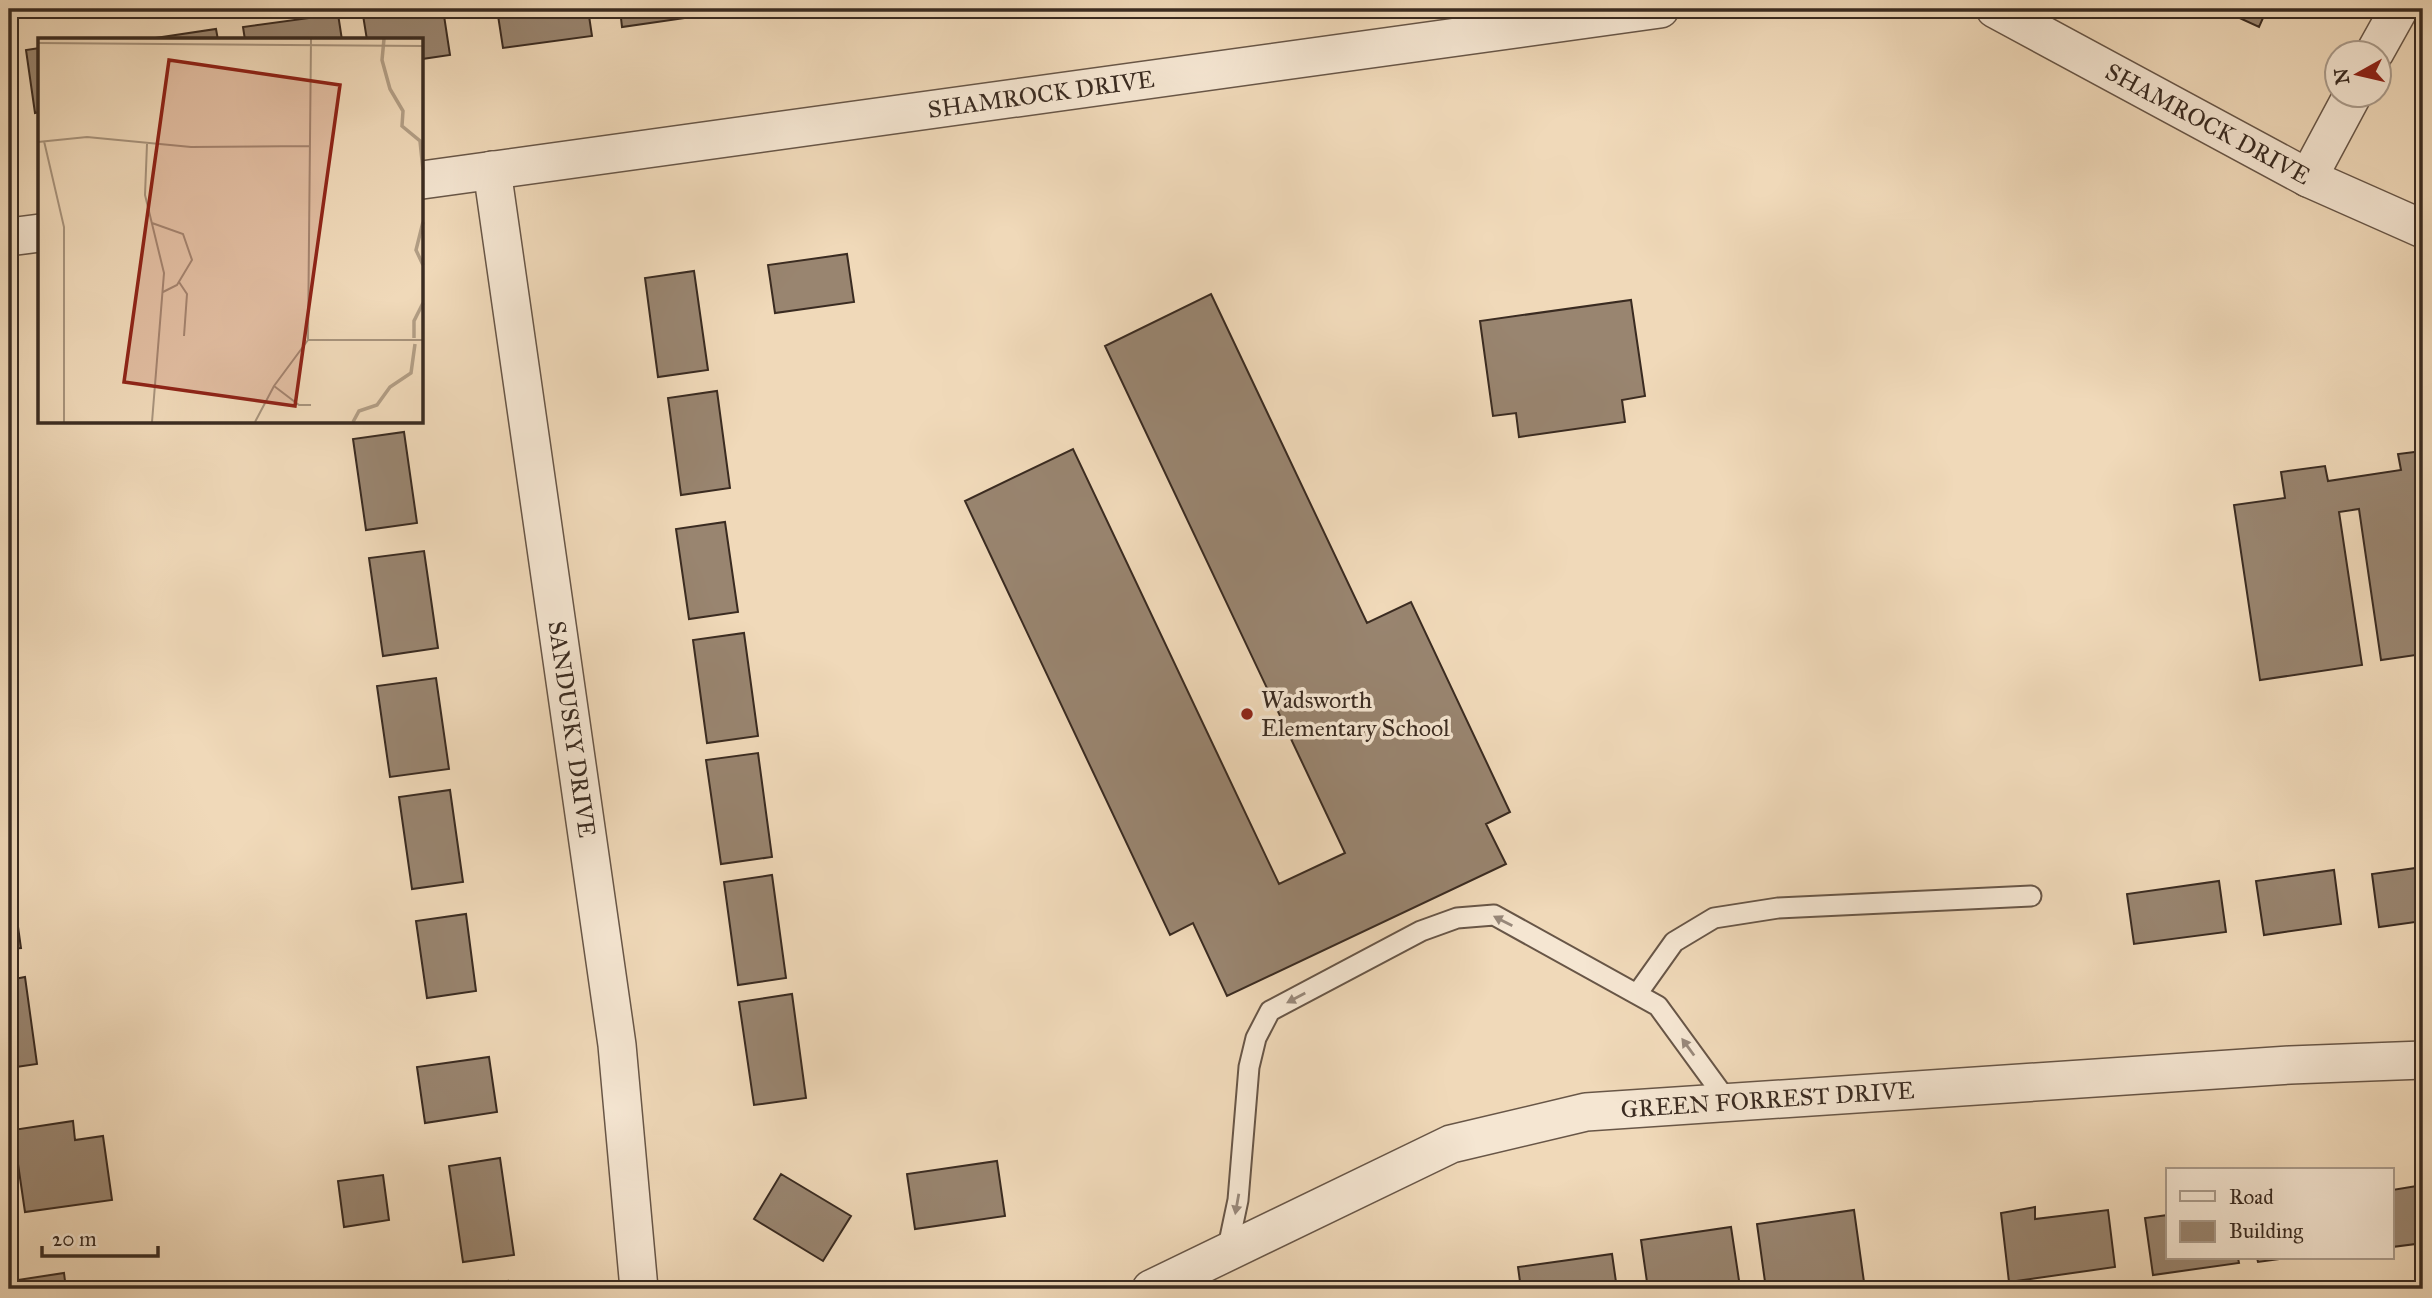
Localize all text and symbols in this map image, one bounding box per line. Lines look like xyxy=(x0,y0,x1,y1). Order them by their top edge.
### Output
inset map xyxy=(38,38,424,424)
north arrow xyxy=(2324,38,2394,108)
street label: SHAMROCK DRIVE xyxy=(2100,56,2316,191)
street label: SHAMROCK DRIVE xyxy=(926,64,1156,125)
text: N xyxy=(2329,67,2354,86)
street label: SANDUSKY DRIVE xyxy=(542,619,602,840)
place label: Wadsworth Elementary School xyxy=(1261,685,1450,743)
marker: Wadsworth Elementary School xyxy=(1239,706,1255,722)
one-way arrow xyxy=(1493,915,1513,926)
one-way arrow xyxy=(1286,992,1306,1003)
one-way arrow xyxy=(1681,1038,1695,1056)
street label: GREEN FORREST DRIVE xyxy=(1620,1075,1915,1125)
legend xyxy=(2166,1168,2394,1260)
text: Road xyxy=(2229,1184,2274,1210)
one-way arrow xyxy=(1231,1193,1242,1215)
scale bar xyxy=(42,1214,158,1258)
text: Building xyxy=(2229,1218,2303,1244)
text: 20 m xyxy=(52,1226,97,1252)

